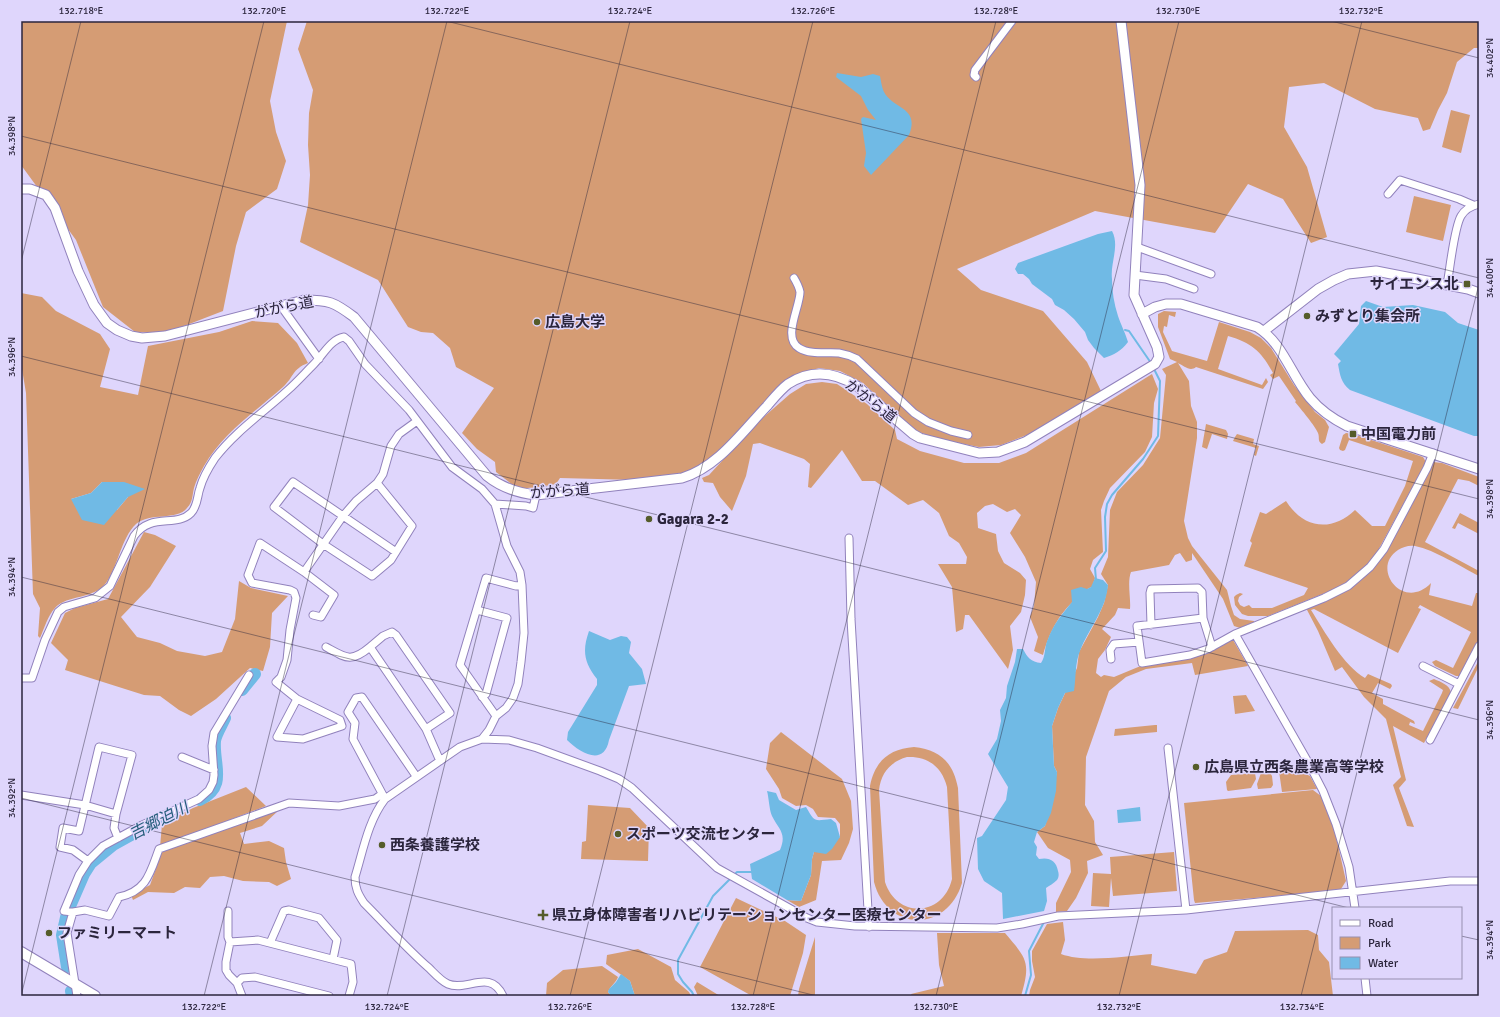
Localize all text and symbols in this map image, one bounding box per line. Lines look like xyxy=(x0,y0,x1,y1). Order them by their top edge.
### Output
text: 132.718°E xyxy=(59,5,104,17)
text: 132.720°E xyxy=(242,5,287,17)
text: 132.722°E xyxy=(425,5,470,17)
text: 132.724°E xyxy=(608,5,653,17)
text: 132.726°E xyxy=(791,5,836,17)
text: 132.728°E xyxy=(974,5,1019,17)
text: 132.730°E xyxy=(1156,5,1201,17)
text: 132.732°E xyxy=(1339,5,1384,17)
text: 34.402°N xyxy=(1484,38,1496,78)
text: 34.398°N xyxy=(6,116,18,156)
text: 34.400°N xyxy=(1484,258,1496,298)
place label: サイエンス北 xyxy=(1369,275,1459,293)
marker: サイエンス北 xyxy=(1462,279,1472,289)
street label: ががら道 xyxy=(253,292,315,322)
place label: みずとり集会所 xyxy=(1315,307,1420,325)
marker: みずとり集会所 xyxy=(1302,311,1312,321)
place label: 広島大学 xyxy=(545,313,605,331)
marker: 広島大学 xyxy=(532,317,542,327)
text: 34.396°N xyxy=(6,337,18,377)
street label: ががら道 xyxy=(842,375,900,427)
place label: 中国電力前 xyxy=(1361,425,1436,443)
marker: 中国電力前 xyxy=(1348,429,1358,439)
text: 34.398°N xyxy=(1484,479,1496,519)
street label: ががら道 xyxy=(529,480,591,502)
place label: Gagara 2-2 xyxy=(657,510,729,528)
marker: Gagara 2-2 xyxy=(644,514,654,524)
text: 34.394°N xyxy=(6,557,18,597)
text: 34.396°N xyxy=(1484,700,1496,740)
place label: 広島県立西条農業高等学校 xyxy=(1204,758,1384,776)
marker: 広島県立西条農業高等学校 xyxy=(1191,762,1201,772)
text: 34.392°N xyxy=(6,778,18,818)
water label: 吉郷迫川 xyxy=(126,797,194,844)
place label: スポーツ交流センター xyxy=(626,825,776,843)
marker: スポーツ交流センター xyxy=(613,829,623,839)
place label: 西条養護学校 xyxy=(390,836,480,854)
marker: 西条養護学校 xyxy=(377,840,387,850)
place label: 県立身体障害者リハビリテーションセンター医療センター xyxy=(552,906,942,924)
legend xyxy=(1332,907,1462,979)
marker: 県立身体障害者リハビリテーションセンター医療センター xyxy=(537,909,549,921)
text: Road xyxy=(1368,916,1394,931)
text: 34.394°N xyxy=(1484,920,1496,960)
place label: ファミリーマート xyxy=(57,924,177,942)
marker: ファミリーマート xyxy=(44,928,54,938)
text: Park xyxy=(1368,936,1391,951)
text: Water xyxy=(1368,956,1399,971)
text: 132.722°E xyxy=(182,1001,227,1013)
text: 132.724°E xyxy=(365,1001,410,1013)
text: 132.726°E xyxy=(548,1001,593,1013)
text: 132.728°E xyxy=(731,1001,776,1013)
text: 132.730°E xyxy=(914,1001,959,1013)
text: 132.732°E xyxy=(1097,1001,1142,1013)
text: 132.734°E xyxy=(1280,1001,1325,1013)

